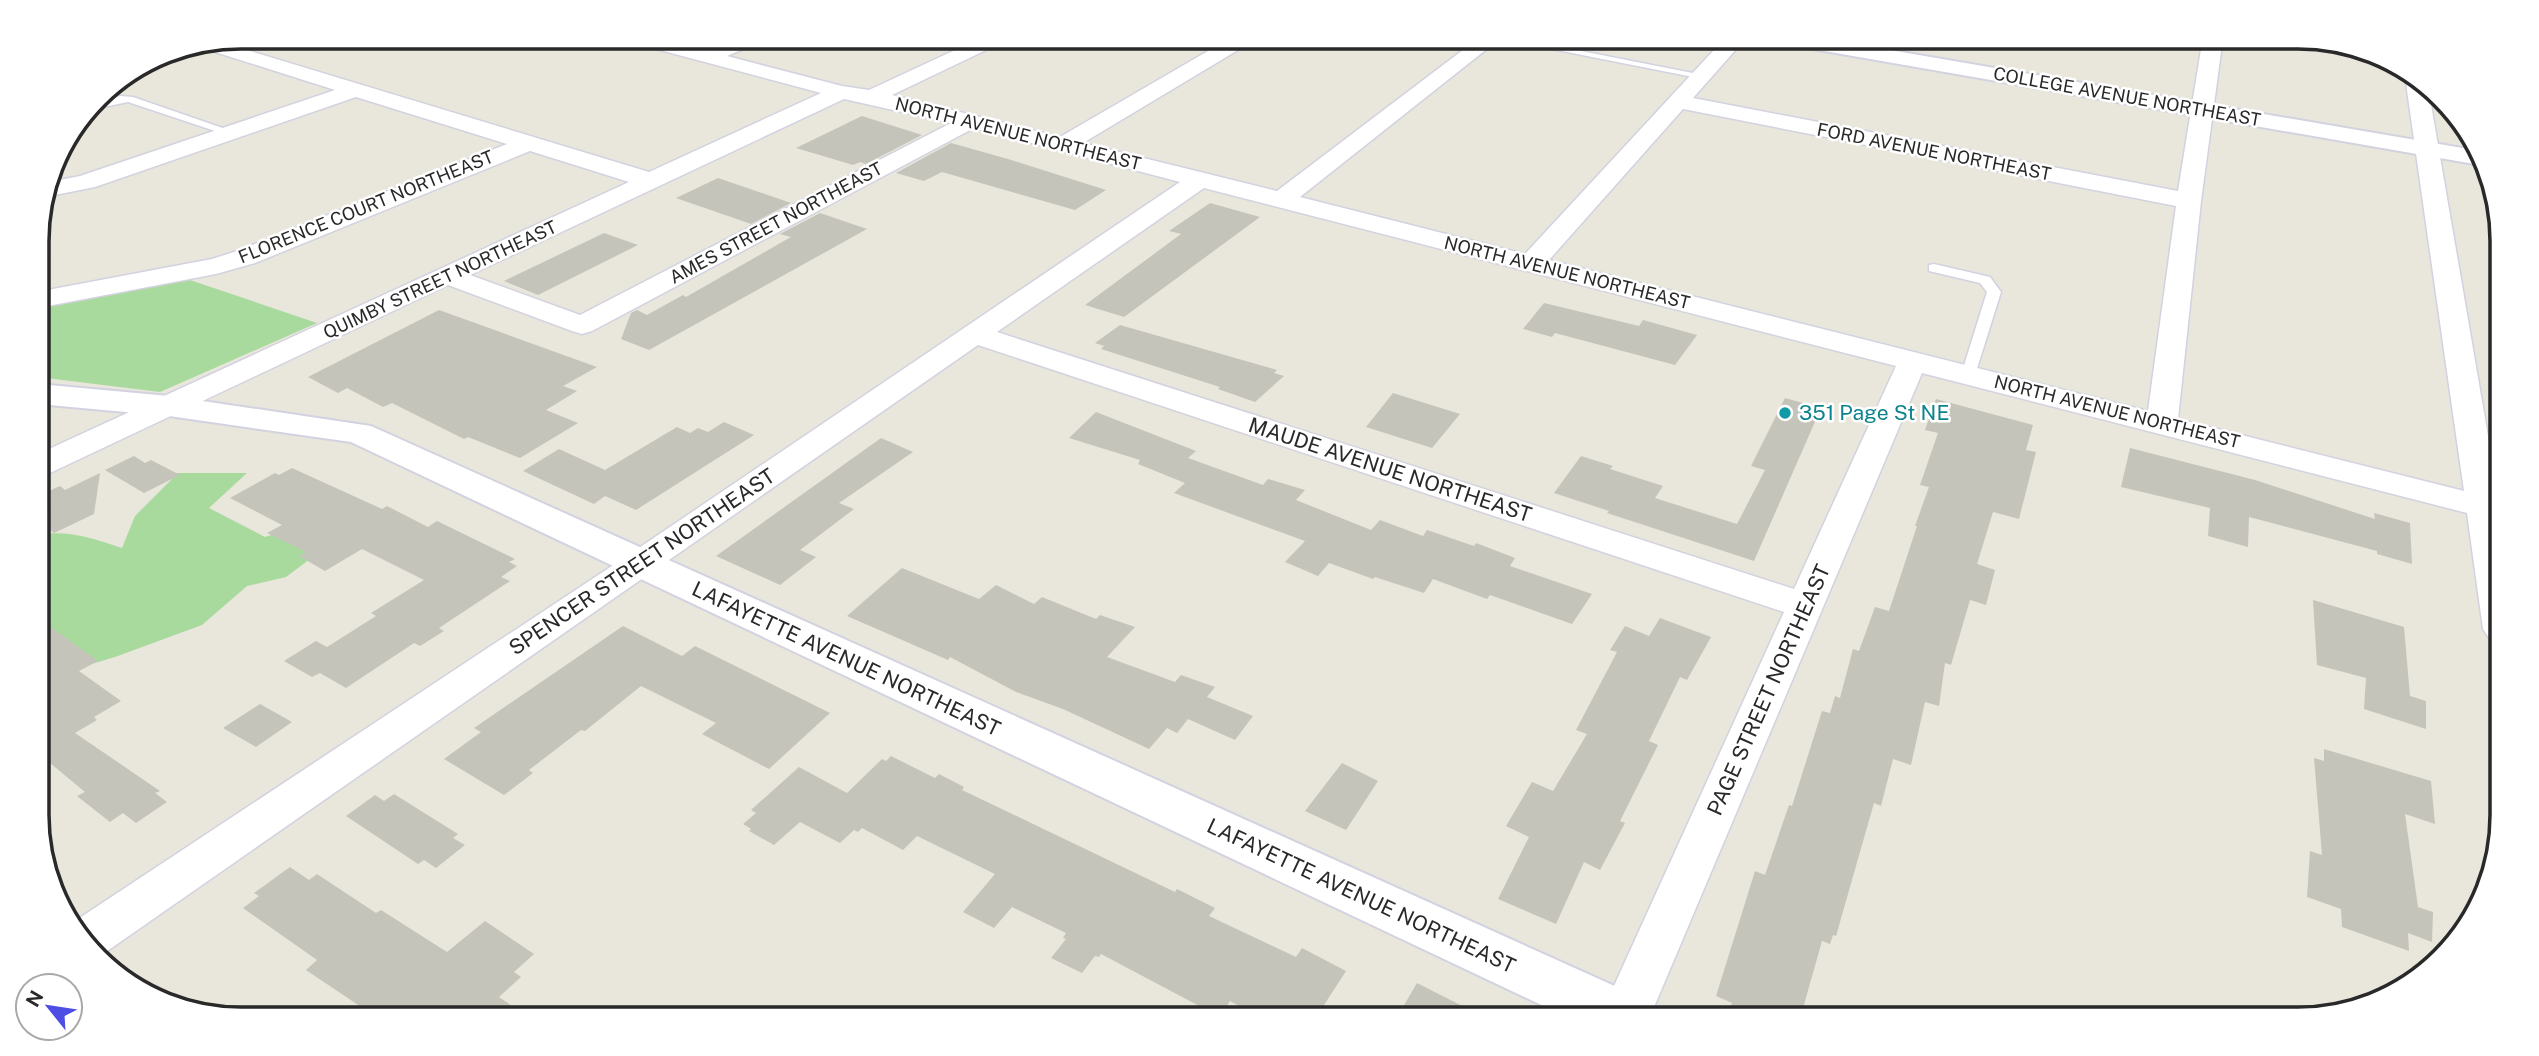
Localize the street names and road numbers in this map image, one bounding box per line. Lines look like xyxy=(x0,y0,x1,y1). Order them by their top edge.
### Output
street label: COLLEGE AVENUE NORTHEAST xyxy=(1992,63,2263,130)
street label: NORTH AVENUE NORTHEAST xyxy=(893,93,1144,174)
street label: FORD AVENUE NORTHEAST xyxy=(1815,118,2053,185)
street label: FLORENCE COURT NORTHEAST xyxy=(235,146,497,267)
street label: AMES STREET NORTHEAST xyxy=(666,157,886,288)
street label: QUIMBY STREET NORTHEAST xyxy=(320,216,560,343)
street label: NORTH AVENUE NORTHEAST xyxy=(1442,232,1693,313)
street label: NORTH AVENUE NORTHEAST xyxy=(1992,371,2243,452)
street label: MAUDE AVENUE NORTHEAST xyxy=(1246,412,1535,527)
street label: SPENCER STREET NORTHEAST xyxy=(504,463,779,660)
street label: PAGE STREET NORTHEAST xyxy=(1702,561,1835,819)
street label: LAFAYETTE AVENUE NORTHEAST xyxy=(688,576,1004,741)
street label: LAFAYETTE AVENUE NORTHEAST xyxy=(1203,813,1519,978)

